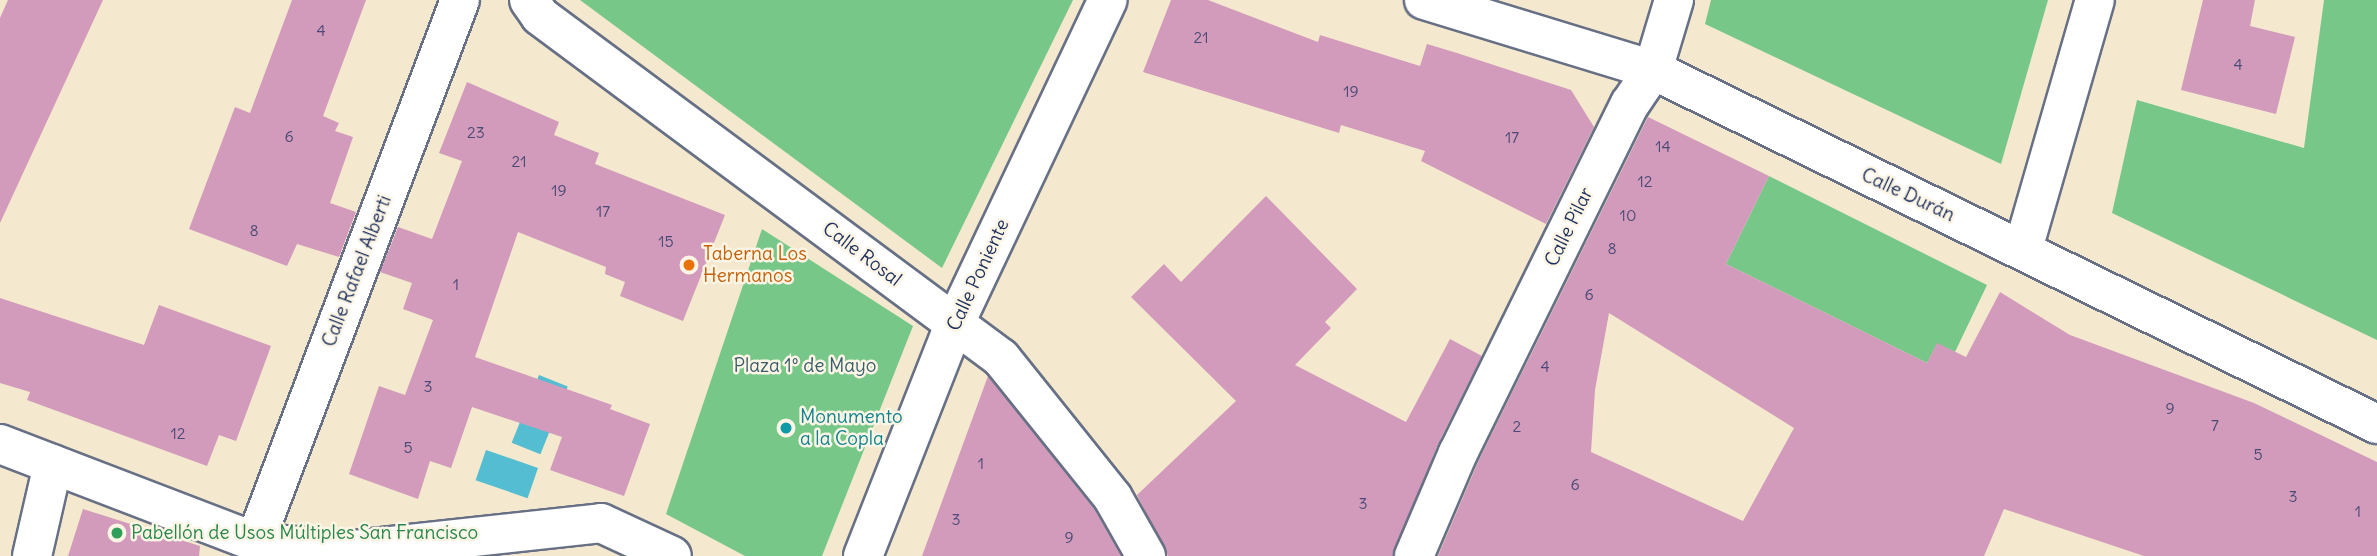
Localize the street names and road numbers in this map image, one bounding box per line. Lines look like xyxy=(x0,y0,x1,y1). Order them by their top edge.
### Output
street label: Calle Durán xyxy=(1858,163,1958,227)
street label: Calle Pilar xyxy=(1540,184,1598,270)
street label: Calle Rafael Alberti xyxy=(318,192,396,350)
street label: Calle Poniente xyxy=(942,215,1014,335)
street label: Calle Rosal xyxy=(818,217,906,291)

